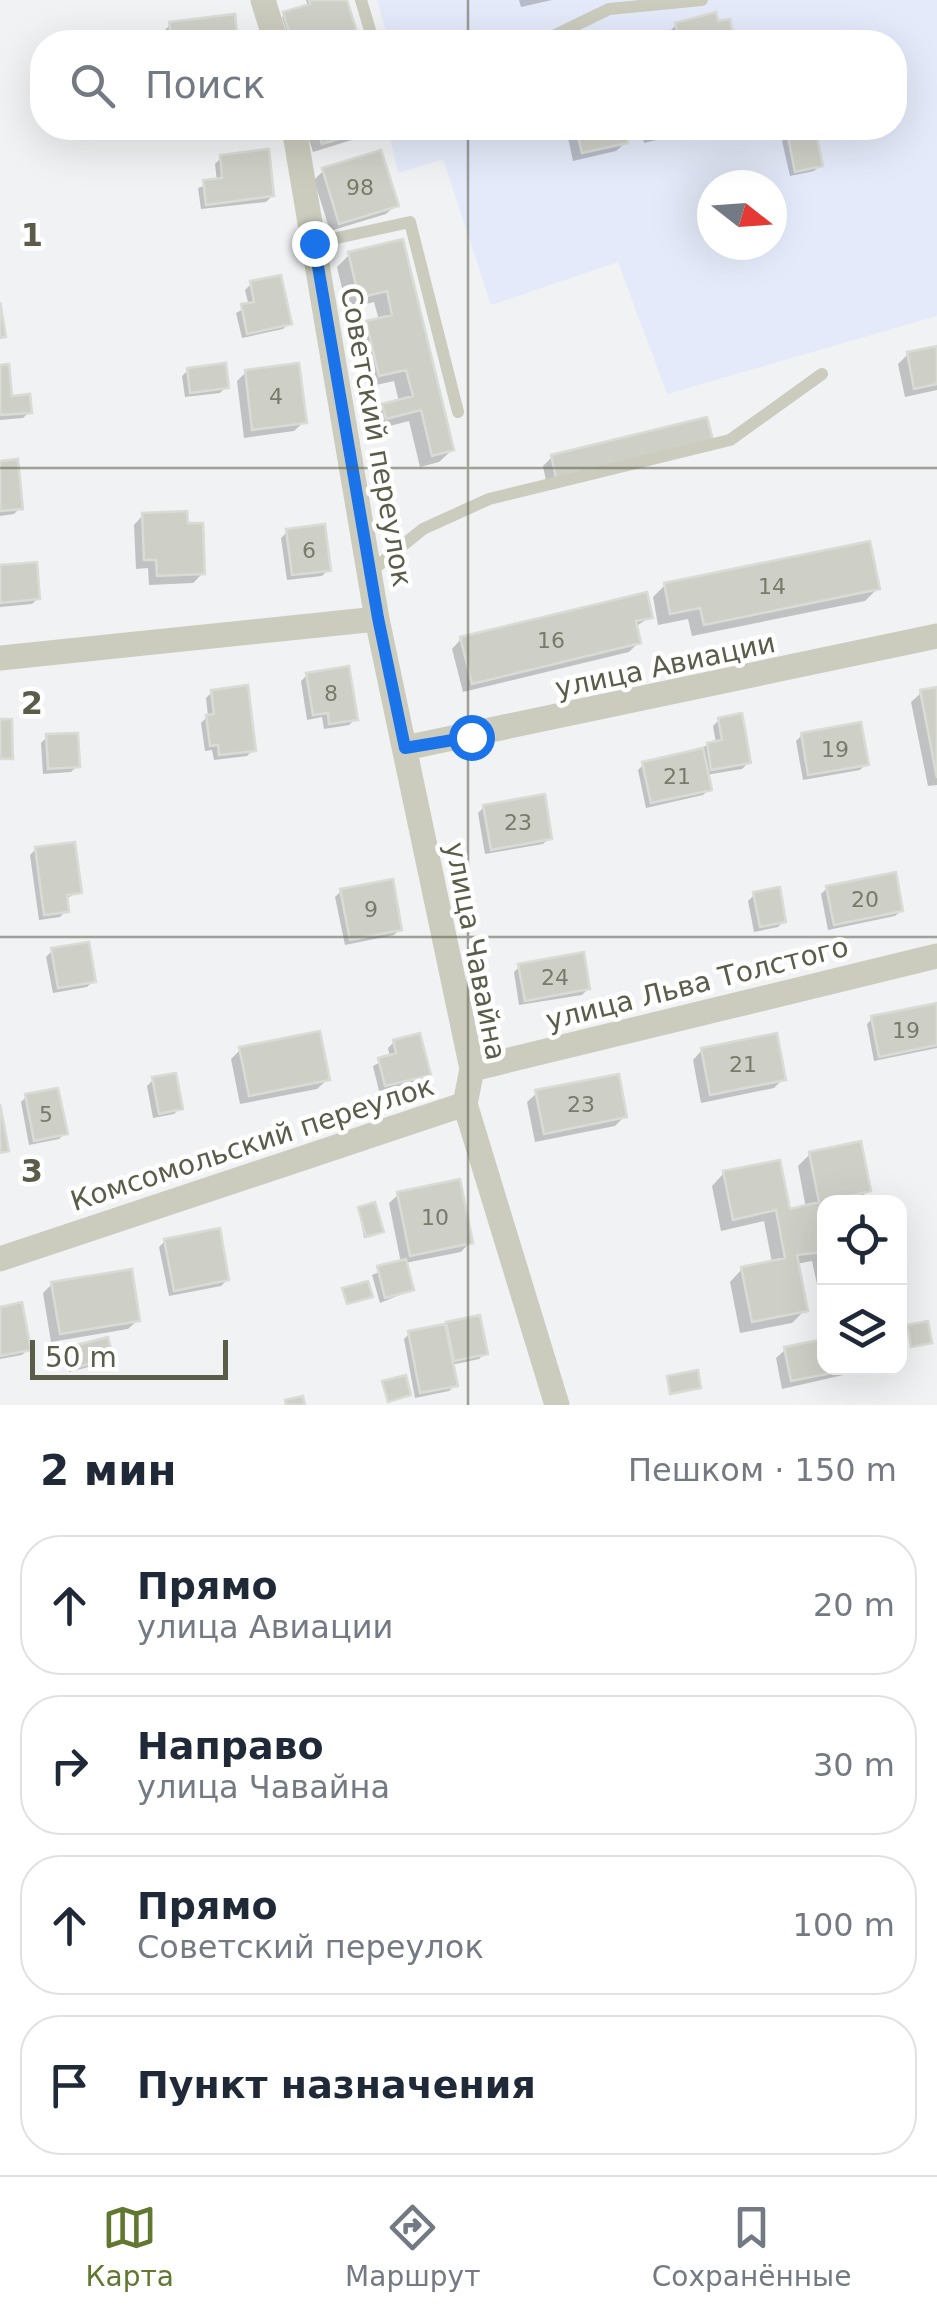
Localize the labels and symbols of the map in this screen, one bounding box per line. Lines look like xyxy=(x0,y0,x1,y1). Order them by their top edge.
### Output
north arrow xyxy=(697,170,787,260)
house number: 98 xyxy=(346,175,374,200)
text: 1 xyxy=(21,216,43,254)
route end xyxy=(292,221,338,267)
street label: Советский переулок xyxy=(334,285,419,589)
house number: 4 xyxy=(269,384,283,409)
house number: 6 xyxy=(302,538,316,563)
house number: 14 xyxy=(758,574,786,599)
street label: улица Авиации xyxy=(552,626,778,705)
house number: 16 xyxy=(537,628,565,653)
house number: 8 xyxy=(324,681,338,706)
text: 2 xyxy=(21,684,43,722)
route start xyxy=(449,715,495,761)
house number: 19 xyxy=(821,737,849,762)
house number: 21 xyxy=(663,764,691,789)
house number: 23 xyxy=(504,810,532,835)
street label: улица Чавайна xyxy=(438,839,513,1063)
house number: 20 xyxy=(851,887,879,912)
house number: 9 xyxy=(364,897,378,922)
street label: улица Льва Толстого xyxy=(542,930,852,1037)
house number: 24 xyxy=(541,965,569,990)
house number: 19 xyxy=(892,1018,920,1043)
house number: 21 xyxy=(729,1052,757,1077)
street label: Комсомольский переулок xyxy=(66,1069,438,1218)
house number: 23 xyxy=(567,1092,595,1117)
house number: 5 xyxy=(39,1102,53,1127)
text: 3 xyxy=(21,1152,43,1190)
house number: 10 xyxy=(421,1205,449,1230)
scale bar xyxy=(30,1335,228,1380)

